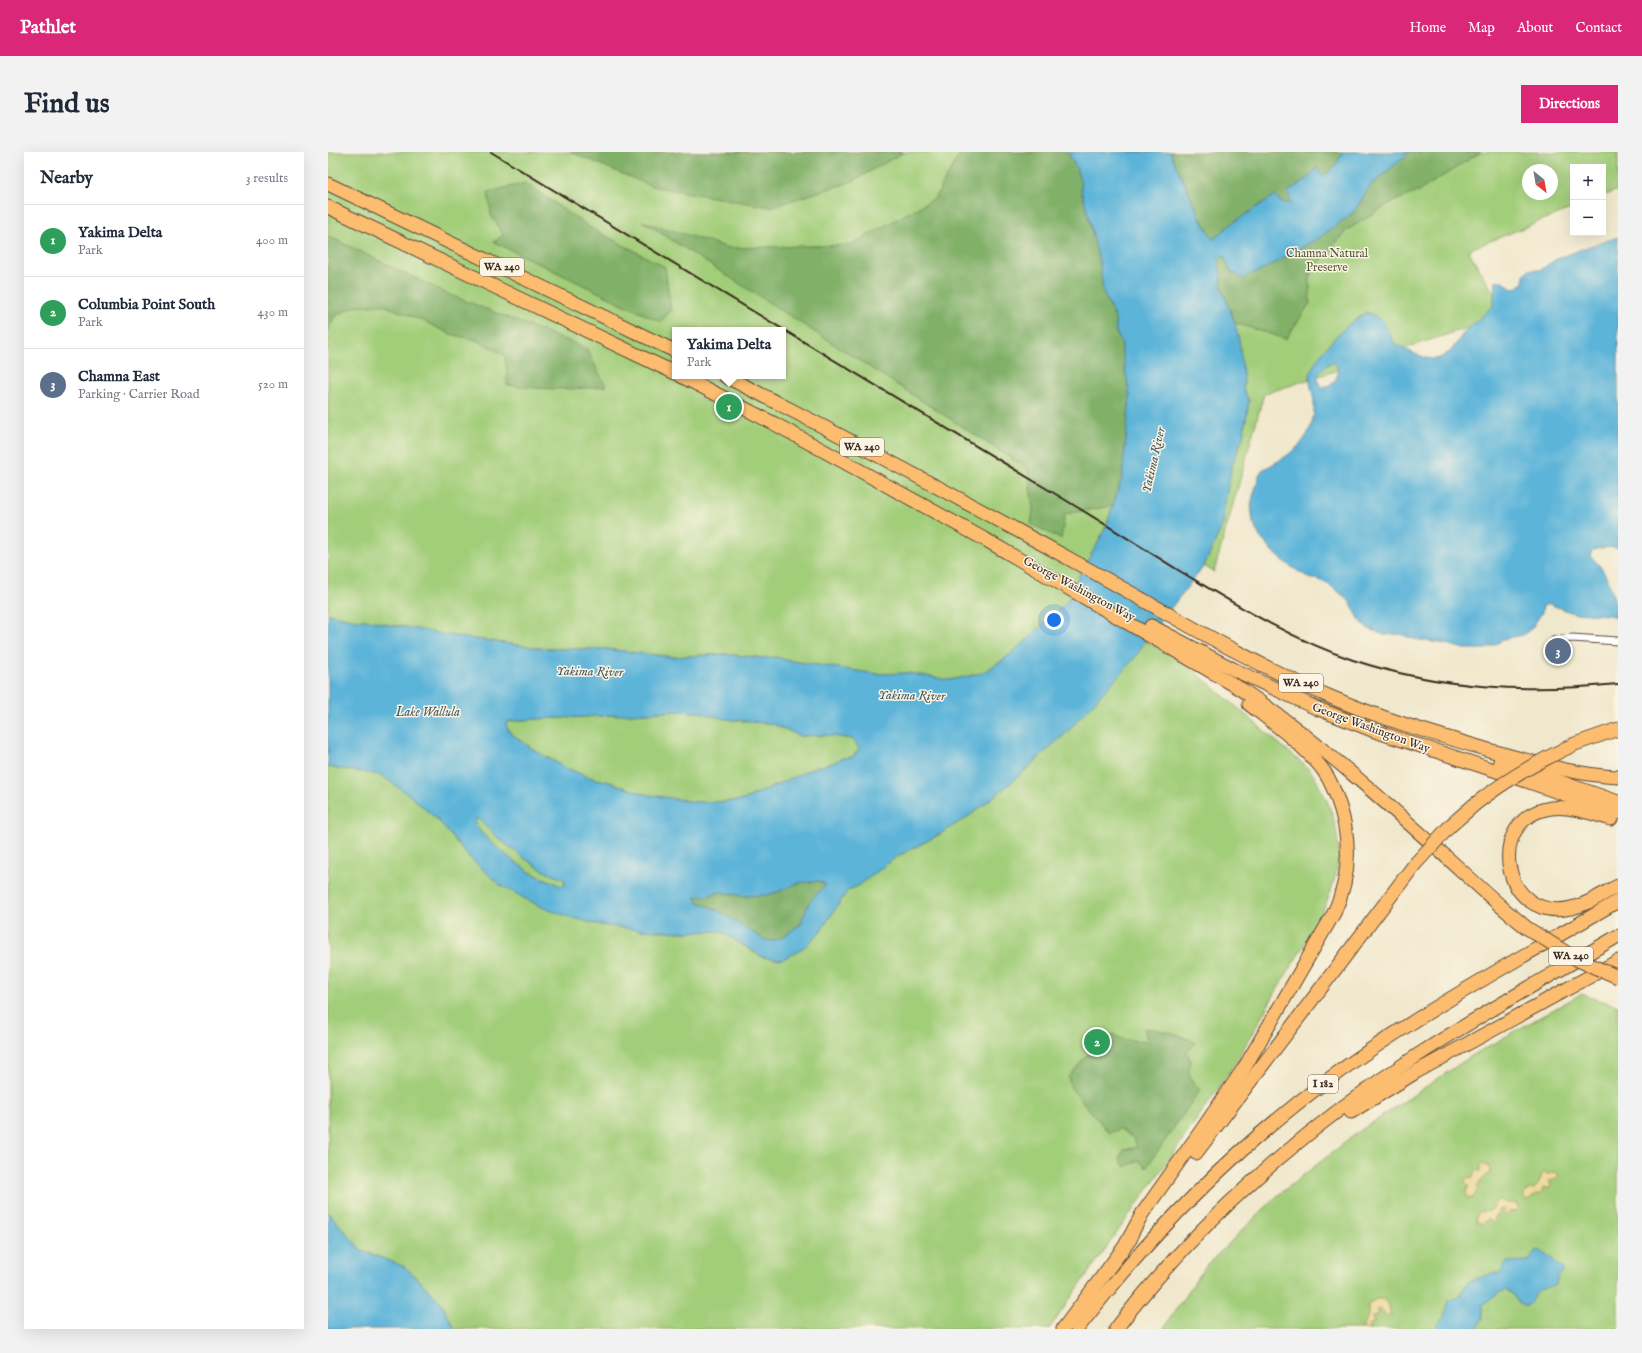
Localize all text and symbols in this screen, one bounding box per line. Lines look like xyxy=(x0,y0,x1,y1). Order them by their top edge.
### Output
text: Pathlet xyxy=(20,16,76,40)
text: Home xyxy=(1410,19,1446,37)
text: Map xyxy=(1468,19,1495,37)
text: About xyxy=(1517,19,1553,37)
text: Contact xyxy=(1575,19,1622,37)
button: Directions xyxy=(1521,85,1618,123)
text: Find us xyxy=(24,87,110,122)
north arrow xyxy=(1522,164,1558,200)
map controls xyxy=(1570,164,1606,236)
button: + xyxy=(1570,164,1606,200)
text: Nearby xyxy=(40,168,93,189)
text: 3 results xyxy=(246,170,288,187)
button: − xyxy=(1570,200,1606,236)
text: Yakima Delta xyxy=(78,223,162,242)
text: 1 xyxy=(51,232,55,249)
text: 400 m xyxy=(256,232,288,249)
text: Park xyxy=(78,242,103,259)
park label: Chamna Natural Preserve xyxy=(1286,246,1369,275)
road number: WA 240 xyxy=(480,258,524,276)
text: Columbia Point South xyxy=(78,295,215,314)
text: 2 xyxy=(50,304,56,321)
text: 430 m xyxy=(258,304,288,321)
text: Park xyxy=(78,314,103,331)
popup xyxy=(672,327,786,379)
text: Yakima Delta xyxy=(687,335,771,354)
text: Park xyxy=(687,354,712,371)
text: Chamna East xyxy=(78,367,160,386)
text: 3 xyxy=(51,376,55,393)
text: 520 m xyxy=(258,376,288,393)
text: Parking · Carrier Road xyxy=(78,386,200,403)
pin: 1 xyxy=(716,392,742,422)
water label: Yakima River xyxy=(1138,425,1170,494)
road number: WA 240 xyxy=(840,438,884,456)
street label: George Washington Way xyxy=(1021,553,1137,625)
your location xyxy=(1044,610,1064,630)
pin: 3 xyxy=(1545,636,1571,666)
water label: Yakima River xyxy=(557,663,624,681)
road number: WA 240 xyxy=(1279,674,1323,692)
water label: Yakima River xyxy=(879,687,946,705)
street label: George Washington Way xyxy=(1310,700,1432,756)
water label: Lake Wallula xyxy=(395,704,460,721)
road number: WA 240 xyxy=(1549,947,1593,965)
pin: 2 xyxy=(1084,1027,1110,1057)
road number: I 182 xyxy=(1308,1075,1338,1093)

